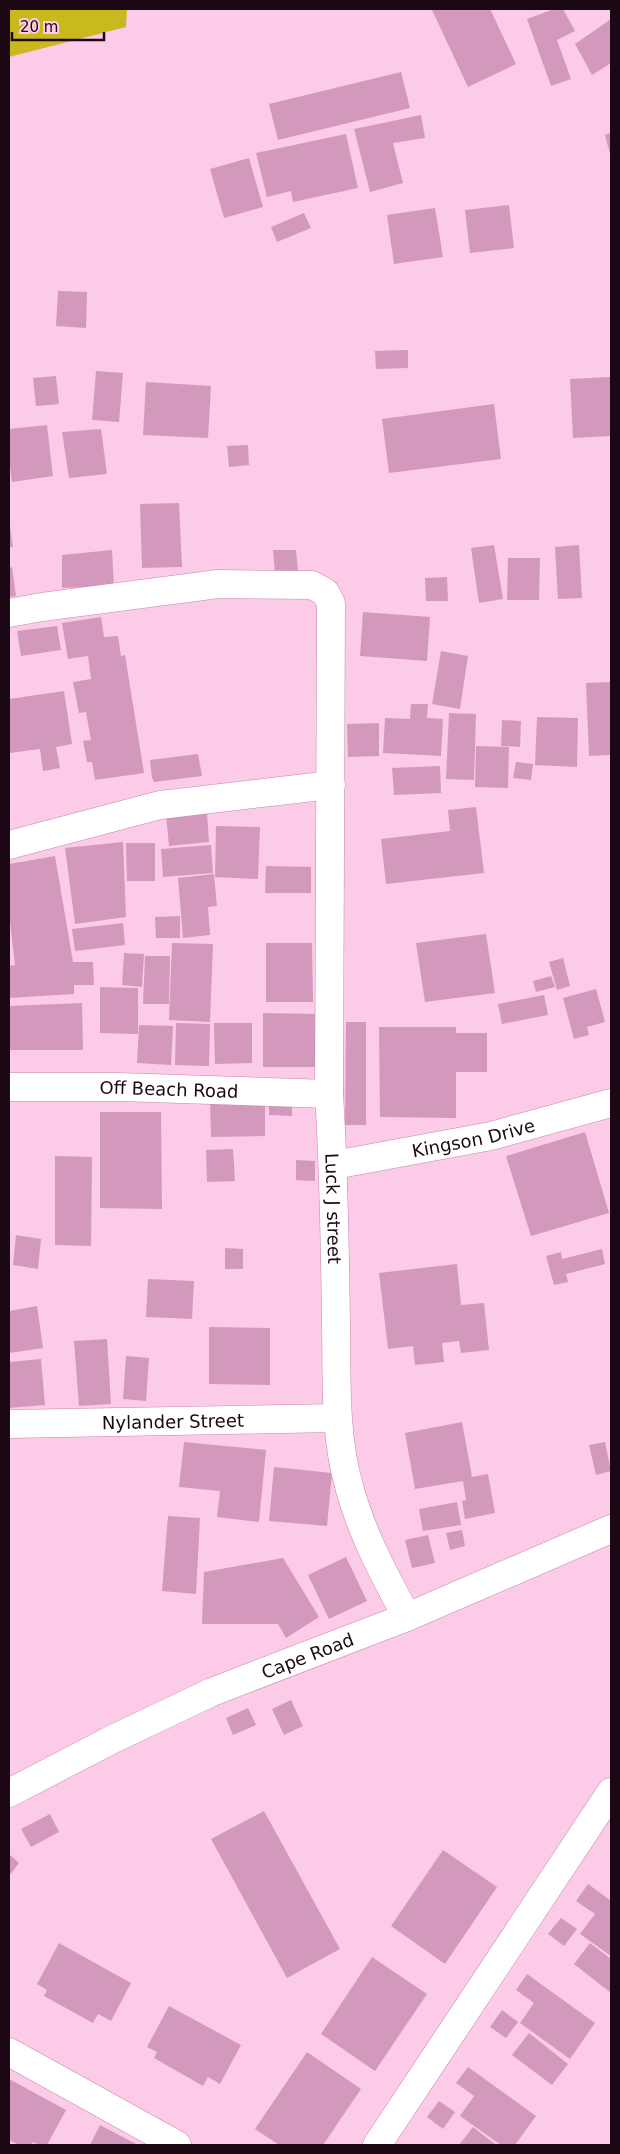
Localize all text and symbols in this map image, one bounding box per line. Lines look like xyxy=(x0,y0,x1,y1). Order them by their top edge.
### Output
scale bar xyxy=(12,10,105,42)
text: 20 m xyxy=(20,18,58,36)
street label: Off Beach Road xyxy=(99,1076,239,1101)
street label: Kingson Drive xyxy=(410,1114,537,1161)
street label: Luck J street xyxy=(322,1153,346,1264)
street label: Nylander Street xyxy=(102,1409,244,1433)
street label: Cape Road xyxy=(258,1628,356,1683)

